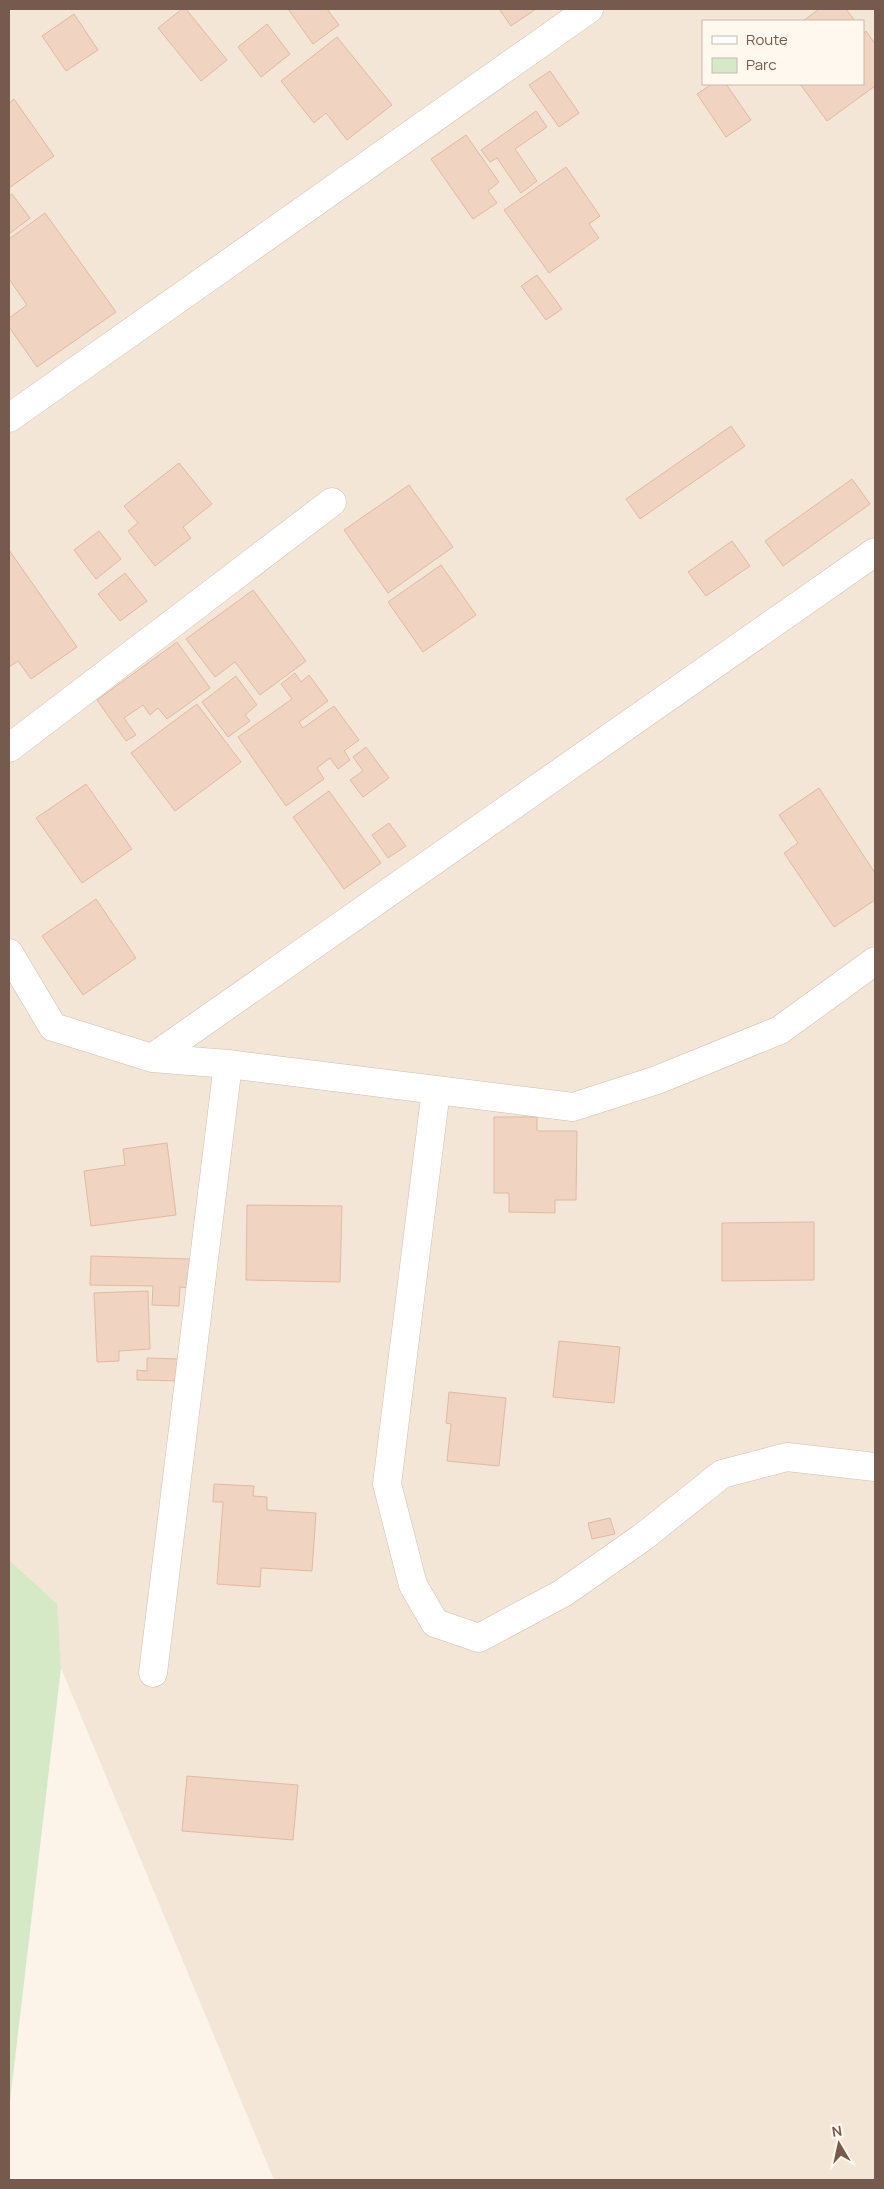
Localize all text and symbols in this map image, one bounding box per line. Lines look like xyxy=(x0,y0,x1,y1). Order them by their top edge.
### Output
legend xyxy=(702,20,864,85)
text: Route xyxy=(746,29,788,50)
text: Parc xyxy=(746,54,777,75)
north arrow xyxy=(814,2119,864,2169)
text: N xyxy=(830,2120,843,2141)

